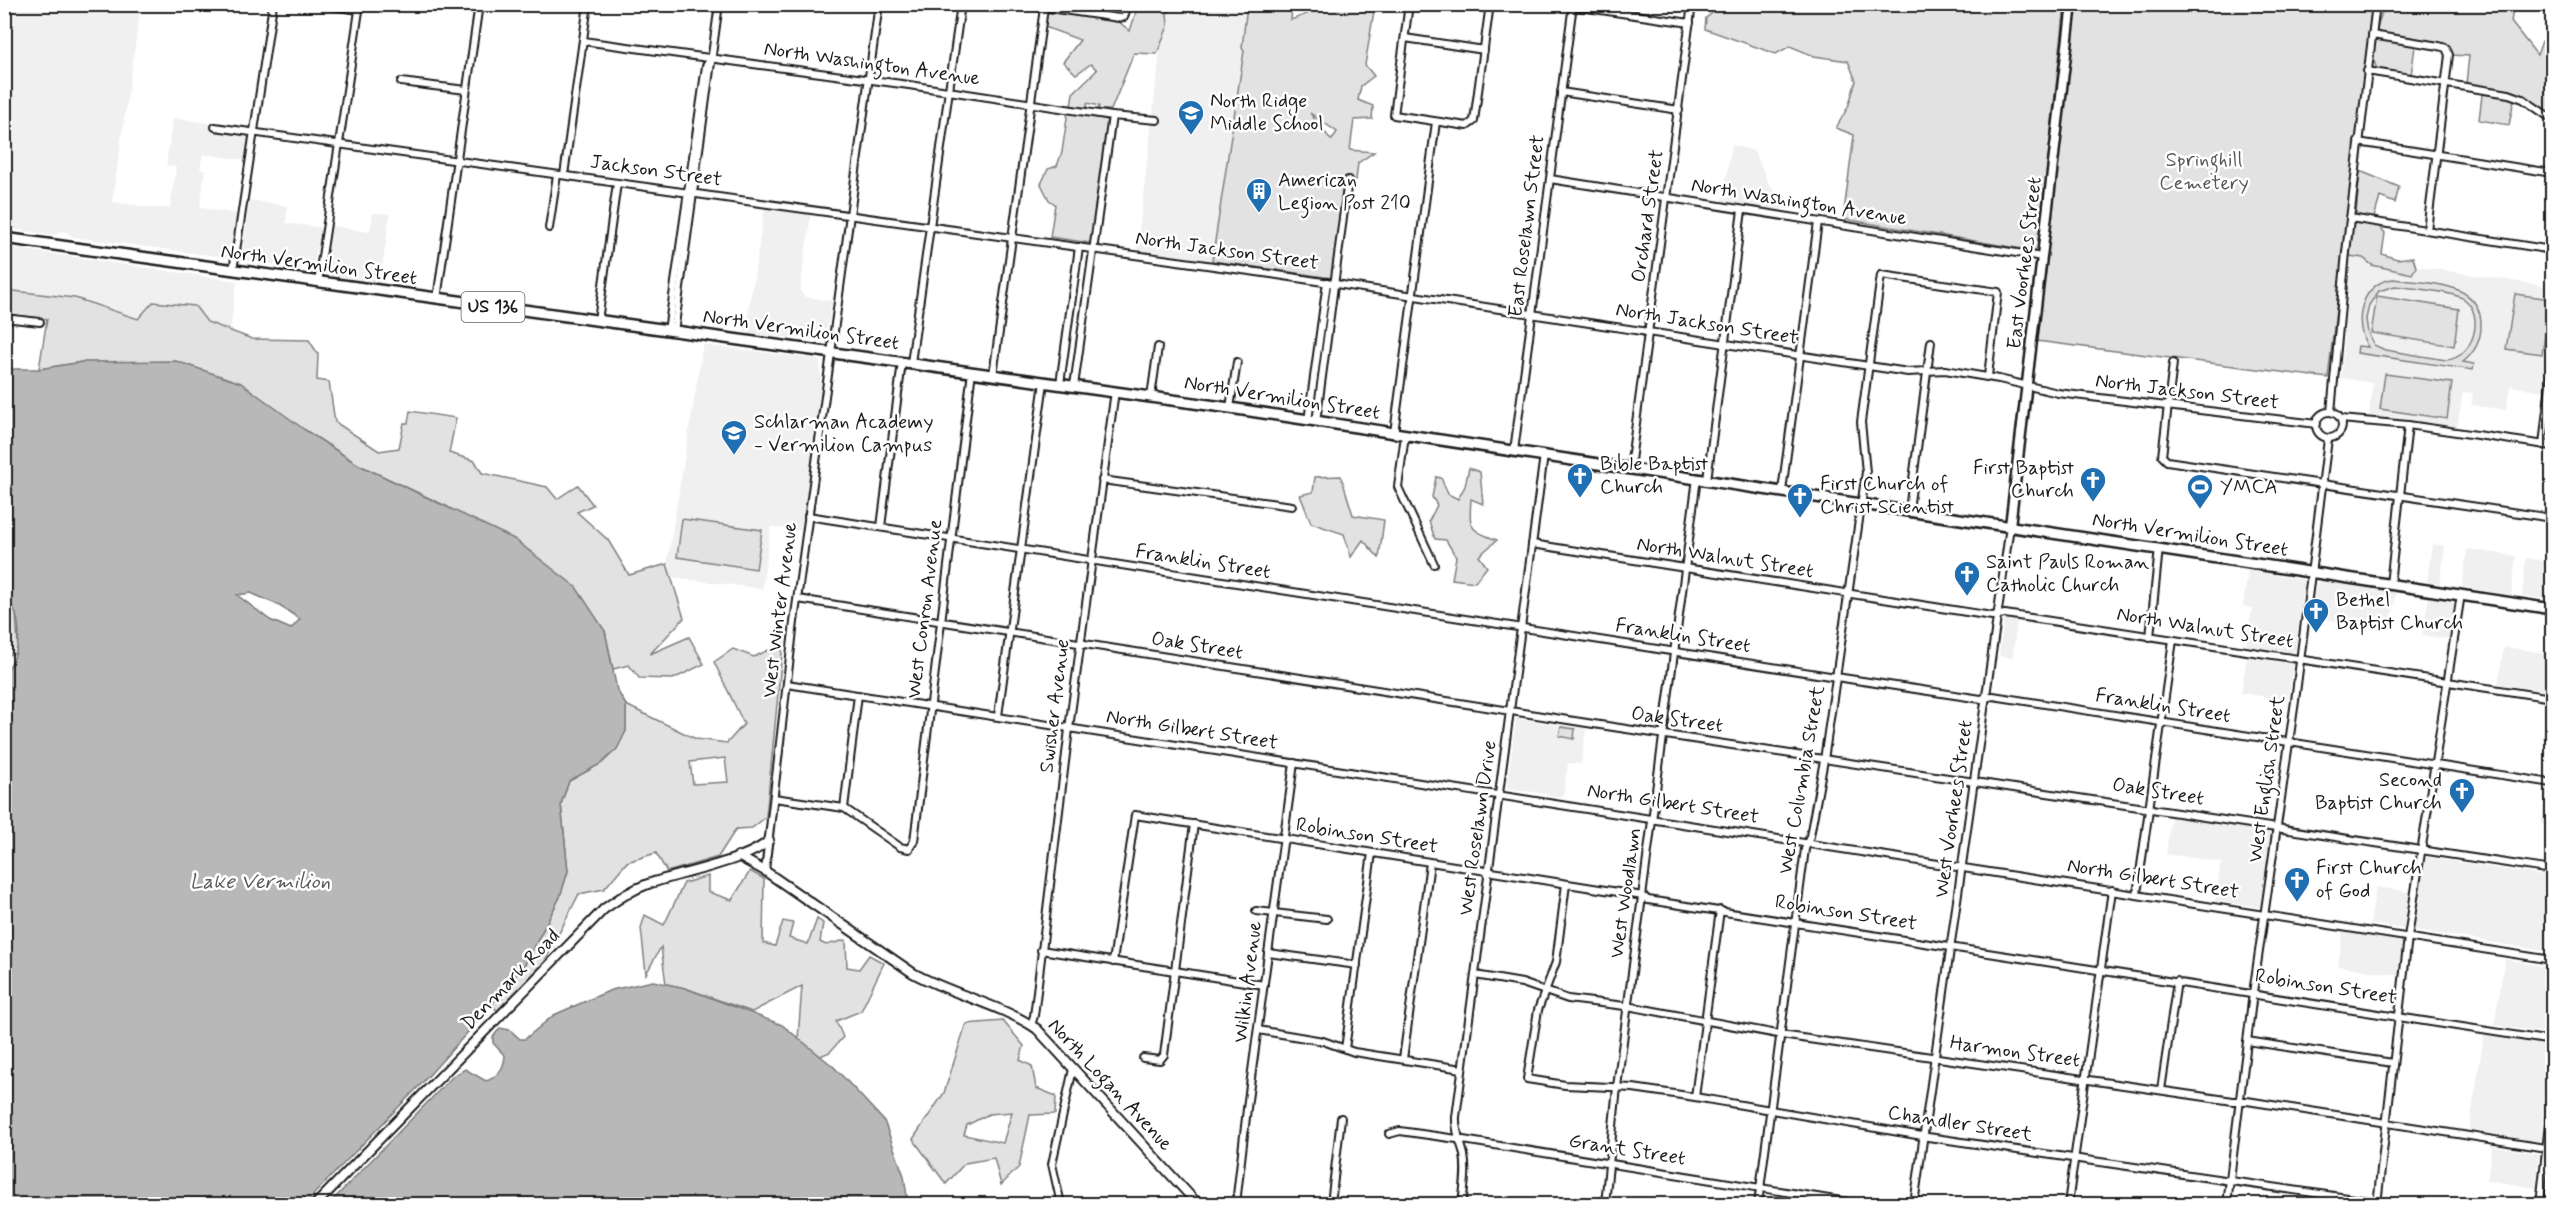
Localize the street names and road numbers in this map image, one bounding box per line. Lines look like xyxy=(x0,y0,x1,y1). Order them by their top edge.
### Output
street label: North Washington Avenue xyxy=(762,35,982,95)
street label: East Roselawn Street xyxy=(1502,133,1552,319)
street label: Jackson Street xyxy=(588,148,724,194)
street label: Orchard Street xyxy=(1625,148,1671,284)
street label: North Washington Avenue xyxy=(1689,172,1909,234)
street label: East Voorhees Street xyxy=(2001,175,2049,351)
street label: North Jackson Street xyxy=(1134,225,1320,277)
street label: North Vermilion Street xyxy=(219,238,419,292)
road number: US 136 xyxy=(462,292,524,322)
street label: North Jackson Street xyxy=(1614,296,1800,352)
street label: North Vermilion Street xyxy=(701,303,901,357)
street label: North Jackson Street xyxy=(2094,367,2280,417)
street label: North Vermilion Street xyxy=(1182,369,1382,427)
street label: North Vermilion Street xyxy=(2090,506,2290,564)
street label: West Conron Avenue xyxy=(901,518,949,700)
street label: West Winter Avenue xyxy=(756,520,804,700)
street label: North Walnut Street xyxy=(1635,531,1815,585)
street label: Franklin Street xyxy=(1134,538,1272,586)
street label: North Walnut Street xyxy=(2115,601,2295,655)
street label: Franklin Street xyxy=(1614,612,1752,660)
street label: Oak Street xyxy=(1149,625,1245,667)
street label: Swisher Avenue xyxy=(1033,638,1077,774)
street label: Franklin Street xyxy=(2094,682,2232,730)
street label: West Columbia Street xyxy=(1772,683,1832,876)
street label: West English Street xyxy=(2242,693,2294,865)
street label: Oak Street xyxy=(1629,700,1725,740)
street label: North Gilbert Street xyxy=(1104,703,1280,757)
street label: West Voorhees Street xyxy=(1928,718,1980,900)
street label: West Roselawn Drive xyxy=(1452,739,1504,917)
street label: Oak Street xyxy=(2110,771,2206,813)
street label: North Gilbert Street xyxy=(1585,777,1761,831)
street label: Robinson Street xyxy=(1294,811,1440,861)
street label: West Woodlawn xyxy=(1603,826,1649,960)
street label: North Gilbert Street xyxy=(2065,852,2241,906)
street label: Robinson Street xyxy=(1773,888,1919,938)
street label: Wilkin Avenue xyxy=(1227,919,1269,1045)
street label: Denmark Road xyxy=(456,923,566,1037)
street label: Robinson Street xyxy=(2253,962,2399,1012)
street label: North Logan Avenue xyxy=(1040,1013,1179,1159)
street label: Harmon Street xyxy=(1948,1030,2082,1074)
street label: Chandler Street xyxy=(1886,1099,2035,1149)
street label: Grant Street xyxy=(1567,1127,1687,1173)

